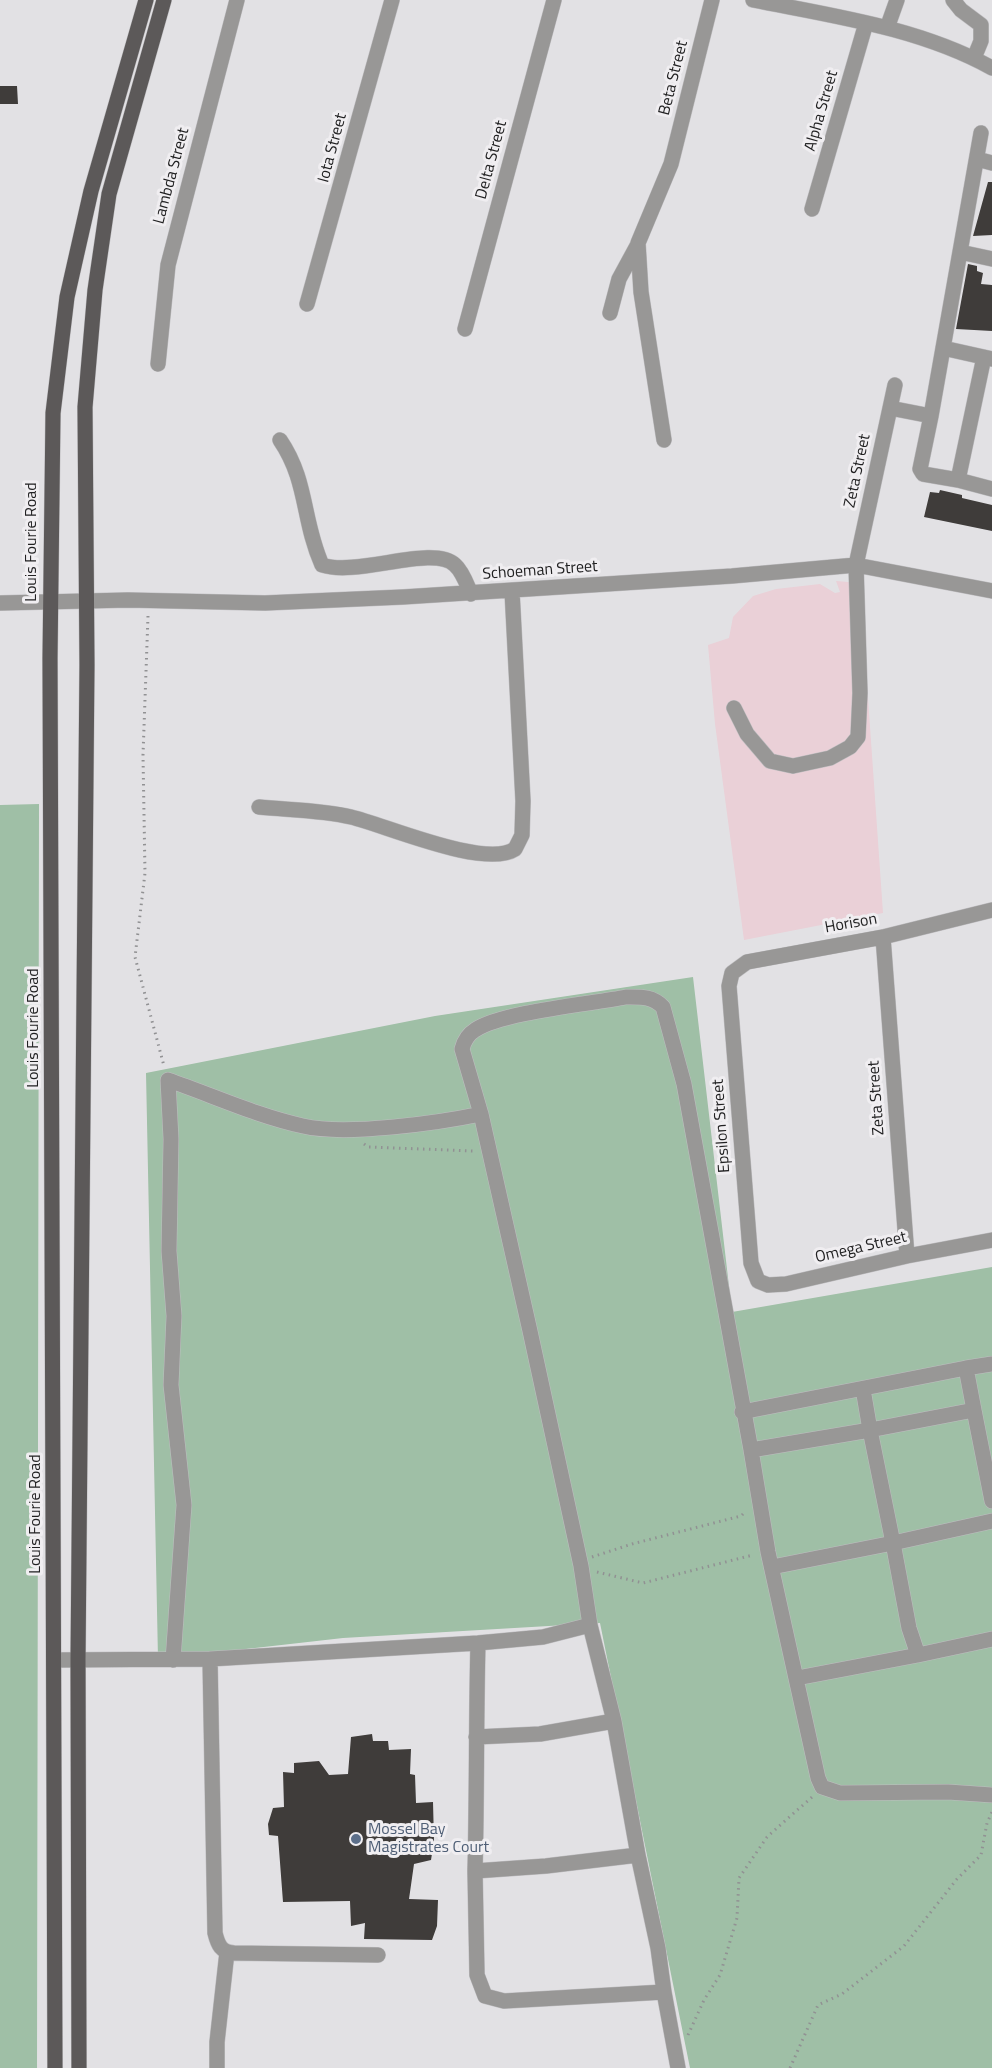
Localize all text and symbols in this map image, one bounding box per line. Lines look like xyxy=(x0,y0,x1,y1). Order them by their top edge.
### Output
street label: Beta Street xyxy=(655,39,693,117)
street label: Alpha Street xyxy=(801,68,843,154)
street label: Iota Street xyxy=(315,111,351,185)
street label: Delta Street xyxy=(472,119,512,201)
street label: Lambda Street xyxy=(150,126,194,226)
street label: Zeta Street xyxy=(841,432,875,510)
street label: Louis Fourie Road xyxy=(22,482,42,602)
street label: Schoeman Street xyxy=(482,557,598,585)
street label: Horison xyxy=(823,910,879,938)
street label: Louis Fourie Road xyxy=(24,968,44,1088)
street label: Zeta Street xyxy=(865,1060,889,1136)
street label: Epsilon Street xyxy=(709,1079,735,1173)
street label: Omega Street xyxy=(814,1228,908,1268)
street label: Louis Fourie Road xyxy=(26,1454,46,1574)
place label: Mossel Bay Magistrates Court xyxy=(368,1820,489,1858)
marker: Mossel Bay Magistrates Court xyxy=(349,1832,363,1846)

